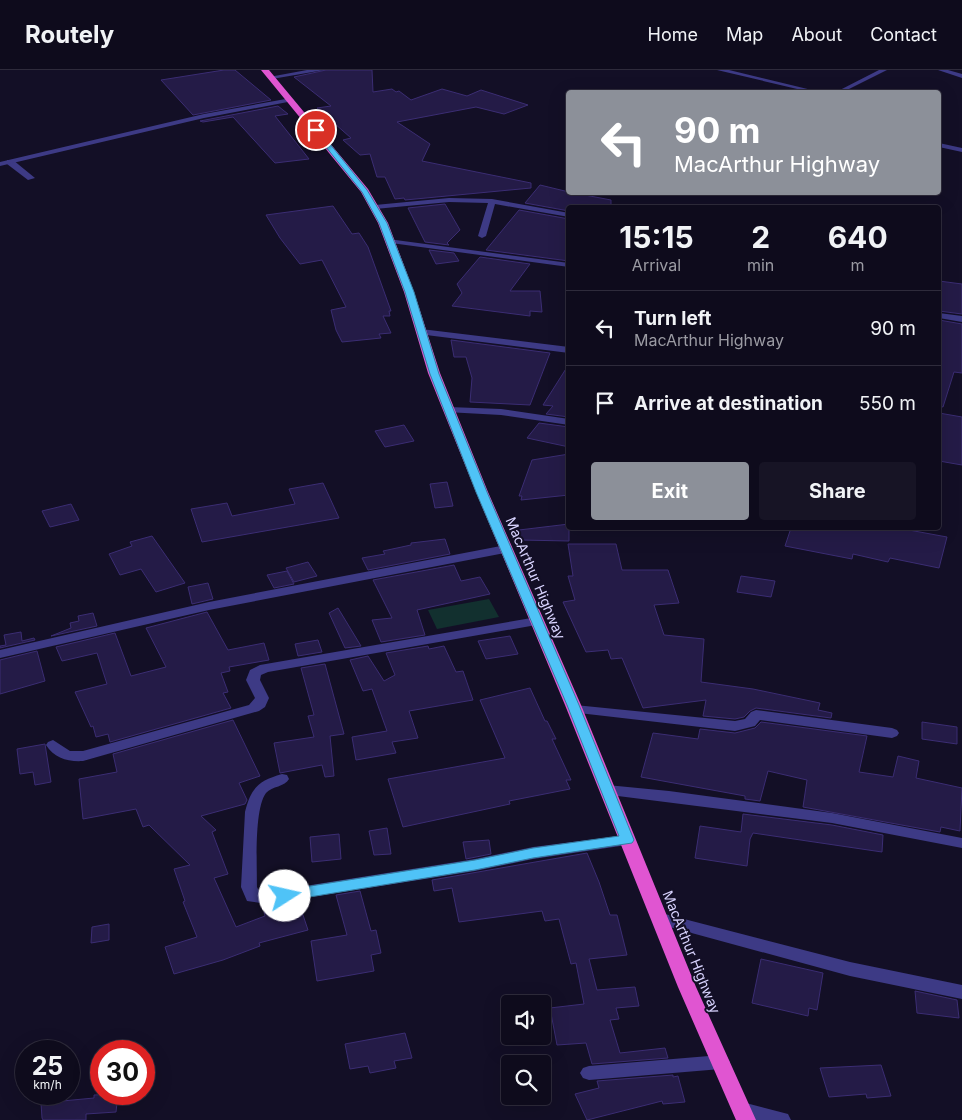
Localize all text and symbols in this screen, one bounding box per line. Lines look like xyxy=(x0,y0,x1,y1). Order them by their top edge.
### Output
text: Routely xyxy=(25,20,114,49)
text: Home xyxy=(648,24,698,45)
text: Map xyxy=(726,24,763,45)
text: About xyxy=(791,24,842,45)
text: Contact xyxy=(870,24,937,45)
pin xyxy=(295,109,337,151)
text: 90 m xyxy=(674,109,761,151)
icon: left xyxy=(591,110,656,175)
icon: arrive xyxy=(302,116,330,144)
text: MacArthur Highway xyxy=(674,151,880,177)
text: 15:15 xyxy=(619,219,694,255)
text: 2 xyxy=(751,219,770,255)
text: 640 xyxy=(828,219,888,255)
text: Arrival xyxy=(632,255,681,275)
text: min xyxy=(747,255,774,275)
text: m xyxy=(851,255,865,275)
text: Turn left xyxy=(634,307,712,330)
icon: left xyxy=(591,314,619,342)
text: 90 m xyxy=(870,317,916,340)
text: MacArthur Highway xyxy=(634,330,784,350)
icon: arrive xyxy=(591,389,619,417)
text: Arrive at destination xyxy=(634,392,823,415)
text: 550 m xyxy=(859,392,916,415)
button: Exit xyxy=(591,462,749,520)
button: Share xyxy=(759,462,916,520)
street label: MacArthur Highway xyxy=(503,514,570,642)
position arrow xyxy=(258,869,310,921)
street label: MacArthur Highway xyxy=(660,888,724,1016)
map controls xyxy=(501,995,551,1105)
button: sound xyxy=(501,995,551,1045)
speed limit sign: 30 xyxy=(90,1040,155,1105)
text: 25 xyxy=(32,1051,63,1081)
button: search xyxy=(501,1055,551,1105)
text: km/h xyxy=(33,1077,62,1092)

